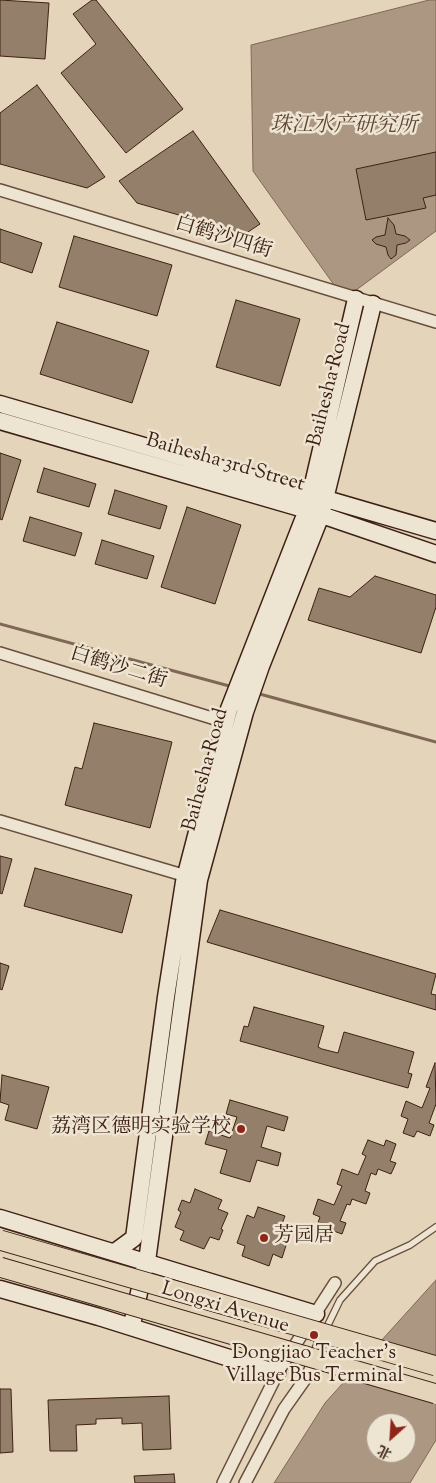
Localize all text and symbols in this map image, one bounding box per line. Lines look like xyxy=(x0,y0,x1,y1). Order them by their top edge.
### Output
water label: 珠江水产研究所 xyxy=(271,114,417,140)
street label: 白鹤沙四街 xyxy=(172,213,274,265)
street label: Baihesha Road xyxy=(304,321,358,449)
street label: Baihesha 3rd Street xyxy=(143,430,307,498)
street label: 白鹤沙二街 xyxy=(67,643,169,695)
street label: Baihesha Road xyxy=(179,706,235,834)
place label: 荔湾区德明实验学校 xyxy=(51,1117,231,1141)
marker: 荔湾区德明实验学校 xyxy=(235,1123,247,1135)
place label: 芳园居 xyxy=(274,1226,334,1250)
marker: 芳园居 xyxy=(258,1232,270,1244)
street label: Longxi Avenue xyxy=(158,1278,292,1340)
marker: Dongjiao Teacher's Village Bus Terminal xyxy=(308,1329,320,1341)
place label: Dongjiao Teacher's Village Bus Terminal xyxy=(225,1343,403,1390)
north arrow xyxy=(366,1413,416,1463)
text: 北 xyxy=(374,1439,396,1463)

